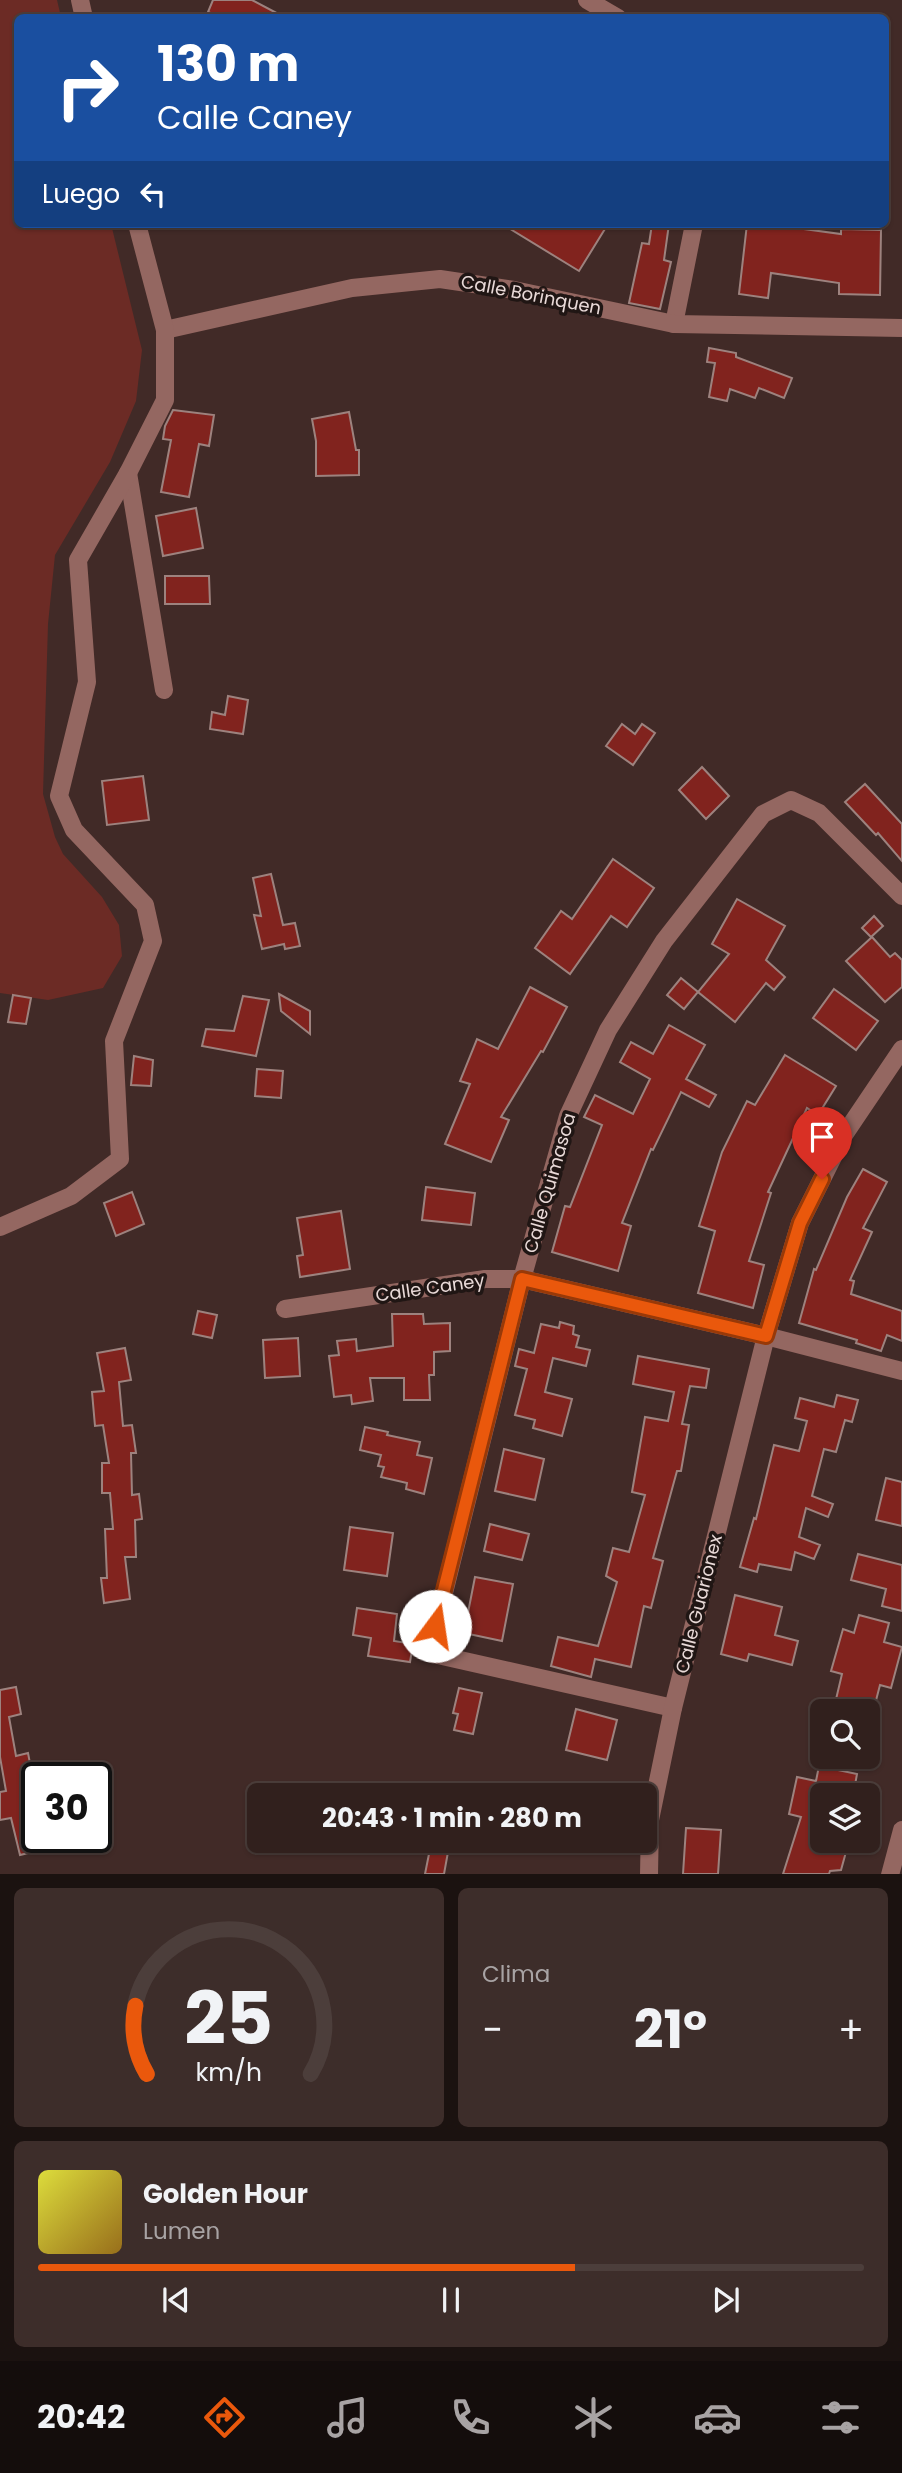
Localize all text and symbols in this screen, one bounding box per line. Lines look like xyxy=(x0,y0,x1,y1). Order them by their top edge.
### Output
text: 130 m xyxy=(157,30,299,98)
icon: right xyxy=(42,42,133,133)
text: Calle Caney xyxy=(157,95,352,140)
icon: left xyxy=(134,175,172,213)
text: Luego xyxy=(42,176,120,212)
street label: Calle Borinquen xyxy=(459,269,603,320)
pin xyxy=(792,1107,852,1179)
street label: Calle Quimasoa xyxy=(518,1110,581,1256)
icon: arrive xyxy=(803,1118,841,1156)
street label: Calle Caney xyxy=(374,1267,486,1308)
street label: Calle Guarionex xyxy=(669,1531,728,1676)
position arrow xyxy=(398,1589,472,1663)
map controls xyxy=(810,1699,880,1853)
button: search xyxy=(810,1699,880,1769)
speed limit sign: 30 xyxy=(21,1762,112,1853)
button: layers xyxy=(810,1783,880,1853)
text: 20:43 · 1 min · 280 m xyxy=(322,1800,582,1836)
text: Clima xyxy=(482,1958,550,1990)
text: 25 xyxy=(185,1968,273,2069)
text: 21° xyxy=(634,1993,707,2066)
text: − xyxy=(482,2003,503,2056)
text: + xyxy=(838,2003,864,2056)
text: km/h xyxy=(196,2054,262,2089)
text: Golden Hour xyxy=(143,2176,308,2212)
text: Lumen xyxy=(143,2215,220,2247)
icon: previous xyxy=(157,2281,195,2319)
icon: pause xyxy=(432,2281,470,2319)
icon: next xyxy=(707,2281,745,2319)
icon: directions xyxy=(200,2393,249,2442)
icon: music xyxy=(323,2393,372,2442)
icon: phone xyxy=(446,2393,495,2442)
icon: climate xyxy=(569,2393,618,2442)
icon: car xyxy=(693,2393,742,2442)
icon: filters xyxy=(816,2393,865,2442)
text: 20:42 xyxy=(37,2394,125,2439)

